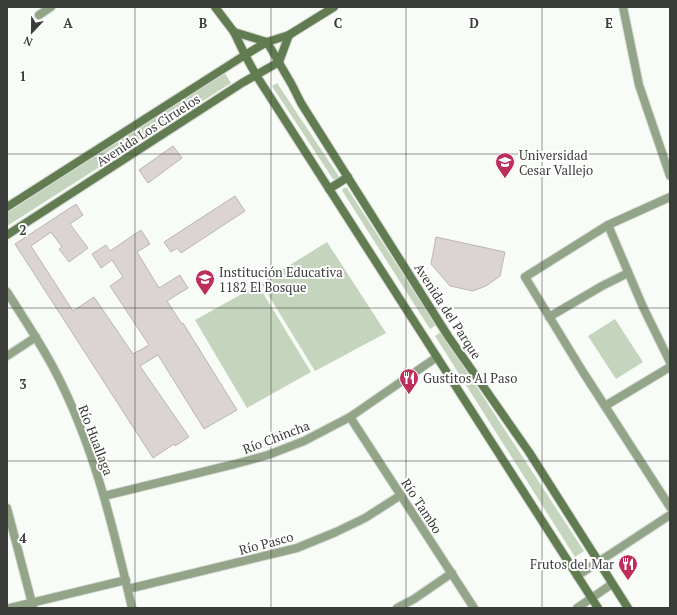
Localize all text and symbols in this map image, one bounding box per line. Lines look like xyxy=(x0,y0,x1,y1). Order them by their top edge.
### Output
north arrow xyxy=(12,12,52,52)
text: A xyxy=(63,14,73,32)
text: B xyxy=(199,14,207,32)
text: C xyxy=(334,14,342,32)
text: D xyxy=(469,14,479,32)
text: E xyxy=(605,14,613,32)
text: N xyxy=(21,33,35,49)
text: 1 xyxy=(19,67,27,85)
street label: Avenida Los Ciruelos xyxy=(93,90,203,170)
place label: Universidad Cesar Vallejo xyxy=(519,146,593,179)
school or university icon: Universidad Cesar Vallejo xyxy=(494,151,516,179)
text: 2 xyxy=(19,221,27,239)
street label: Avenida del Parque xyxy=(410,260,486,362)
place label: Institución Educativa 1182 El Bosque xyxy=(219,263,343,296)
school or university icon: Institución Educativa 1182 El Bosque xyxy=(194,268,216,296)
restaurant icon: Gustitos Al Paso xyxy=(398,367,420,395)
place label: Gustitos Al Paso xyxy=(423,369,517,387)
text: 3 xyxy=(19,375,27,393)
street label: Río Huallaga xyxy=(74,402,118,478)
street label: Río Chincha xyxy=(240,416,313,458)
street label: Río Tambo xyxy=(397,475,447,537)
street label: Río Pasco xyxy=(237,527,295,559)
text: 4 xyxy=(19,529,27,547)
restaurant icon: Frutos del Mar xyxy=(617,553,639,581)
place label: Frutos del Mar xyxy=(530,555,614,573)

